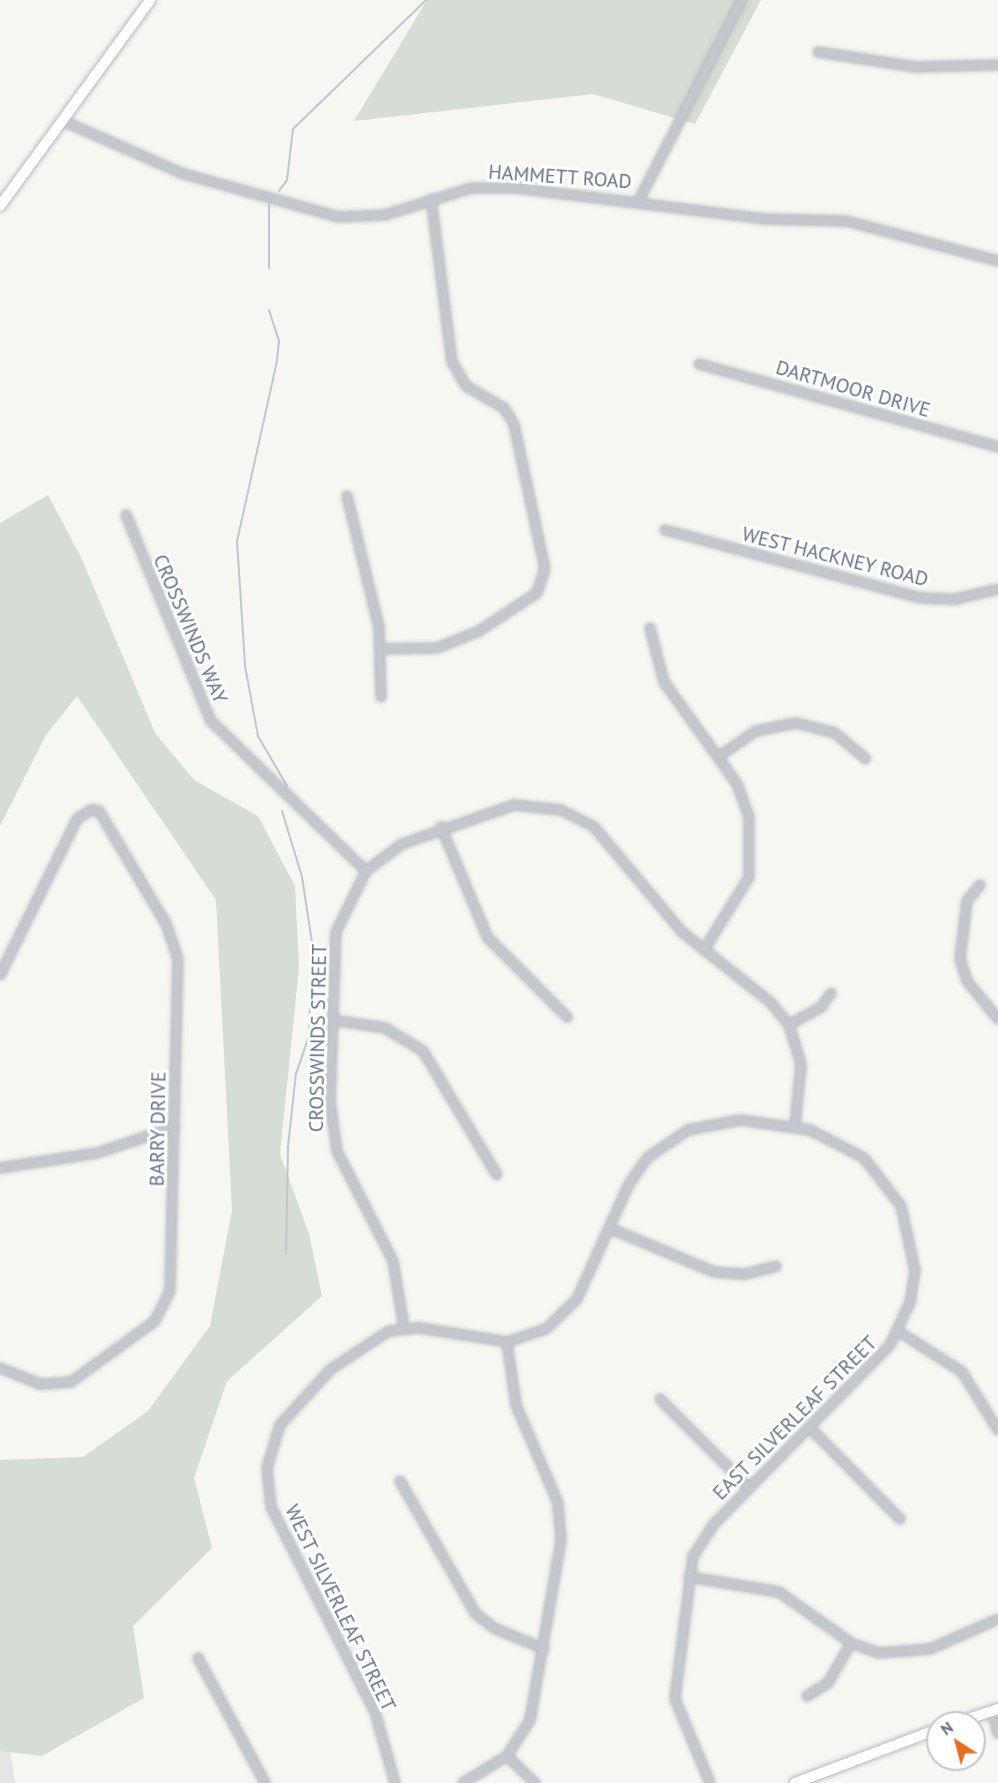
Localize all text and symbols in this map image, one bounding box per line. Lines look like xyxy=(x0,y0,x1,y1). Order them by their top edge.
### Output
street label: HAMMETT ROAD xyxy=(487,160,633,194)
street label: DARTMOOR DRIVE xyxy=(773,356,933,422)
street label: WEST HACKNEY ROAD xyxy=(739,522,931,592)
street label: CROSSWINDS WAY xyxy=(148,551,232,707)
street label: CROSSWINDS STREET xyxy=(304,944,332,1132)
street label: BARRY DRIVE xyxy=(145,1071,171,1187)
street label: EAST SILVERLEAF STREET xyxy=(708,1331,882,1505)
street label: WEST SILVERLEAF STREET xyxy=(279,1500,401,1716)
north arrow xyxy=(926,1711,986,1771)
text: N xyxy=(936,1717,957,1739)

